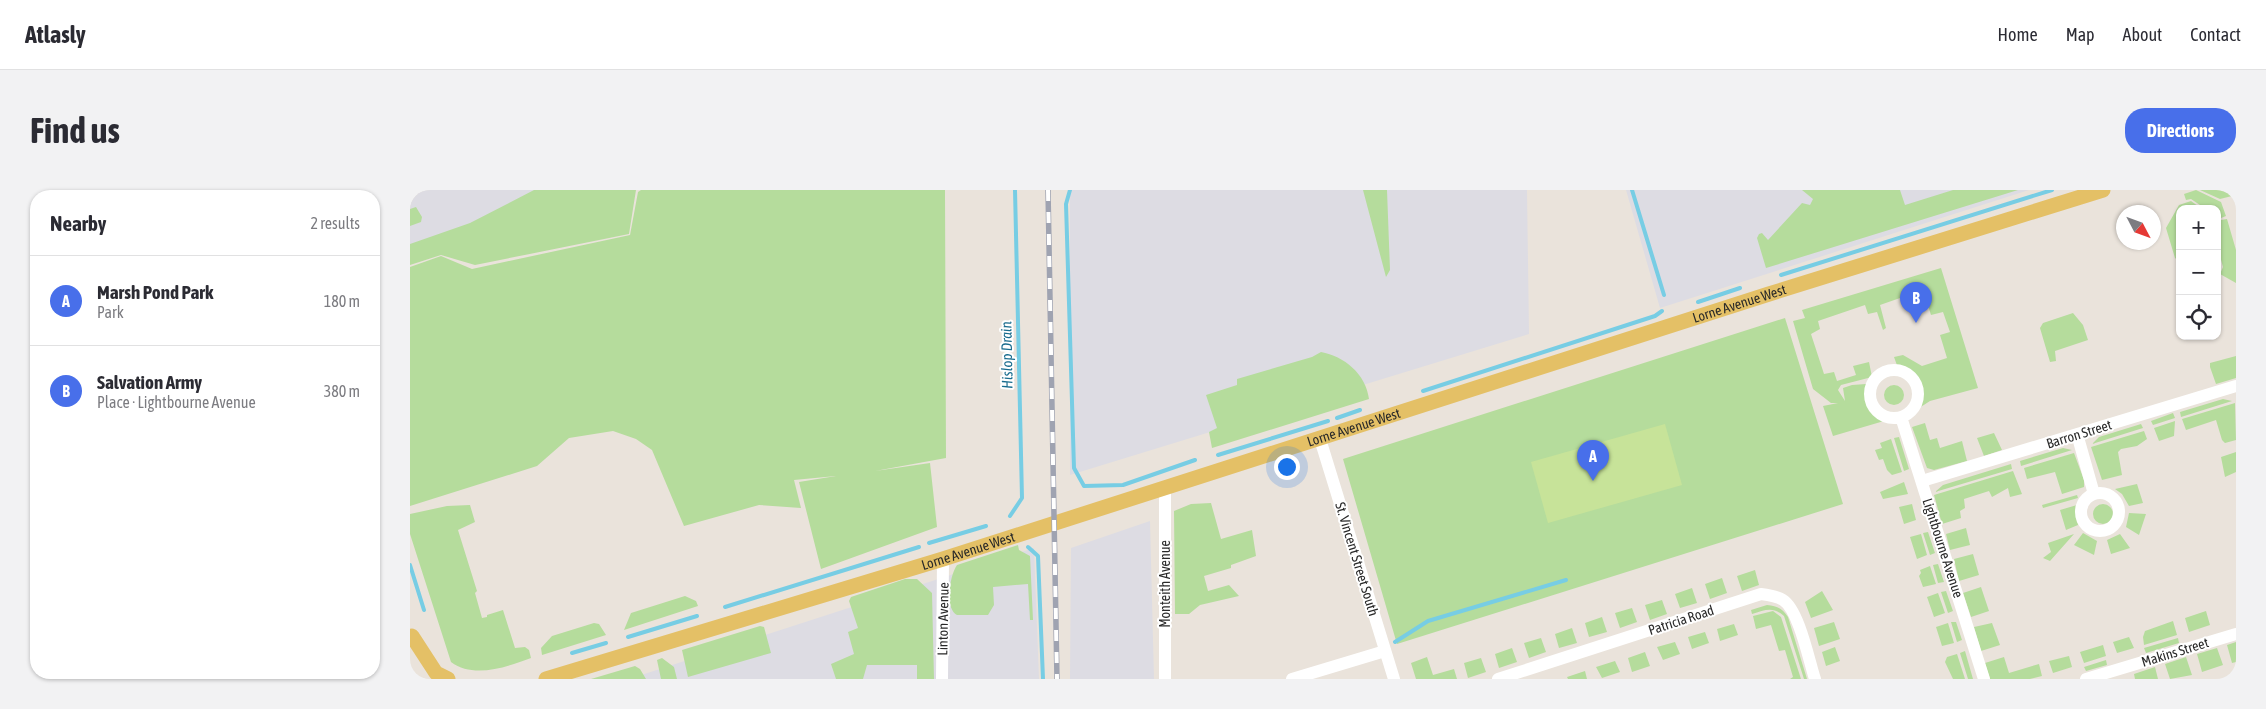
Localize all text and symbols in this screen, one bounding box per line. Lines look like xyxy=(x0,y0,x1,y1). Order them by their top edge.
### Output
text: Atlasly xyxy=(25,21,86,48)
text: Home xyxy=(1998,24,2038,45)
text: Map xyxy=(2066,24,2095,45)
text: About xyxy=(2123,24,2162,45)
text: Contact xyxy=(2190,24,2241,45)
button: Directions xyxy=(2125,108,2236,153)
text: Find us xyxy=(30,110,120,150)
north arrow xyxy=(2116,205,2161,250)
map controls xyxy=(2176,205,2221,340)
button: + xyxy=(2176,205,2221,250)
text: Nearby xyxy=(50,211,106,235)
text: 2 results xyxy=(310,214,360,232)
button: − xyxy=(2176,250,2221,295)
text: Marsh Pond Park xyxy=(97,281,213,303)
street label: Lorne Avenue West xyxy=(1691,281,1788,326)
pin: B xyxy=(1900,282,1932,323)
text: A xyxy=(62,292,70,310)
text: 180 m xyxy=(324,292,360,310)
button: locate xyxy=(2176,295,2221,340)
text: Park xyxy=(97,303,124,321)
water label: Hislop Drain xyxy=(997,321,1016,389)
text: Salvation Army xyxy=(97,371,202,393)
text: B xyxy=(62,382,70,400)
text: 380 m xyxy=(324,382,360,400)
text: Place · Lightbourne Avenue xyxy=(97,393,256,411)
street label: Lorne Avenue West xyxy=(1305,405,1402,450)
street label: Barron Street xyxy=(2044,416,2114,452)
pin: A xyxy=(1577,440,1609,481)
your location xyxy=(1274,454,1300,480)
street label: Lightbourne Avenue xyxy=(1919,496,1967,600)
street label: St. Vincent Street South xyxy=(1332,500,1382,618)
street label: Lorne Avenue West xyxy=(919,529,1017,573)
street label: Monteith Avenue xyxy=(1157,540,1173,628)
street label: Linton Avenue xyxy=(934,582,952,656)
street label: Patricia Road xyxy=(1646,602,1716,638)
street label: Makins Street xyxy=(2140,634,2210,670)

